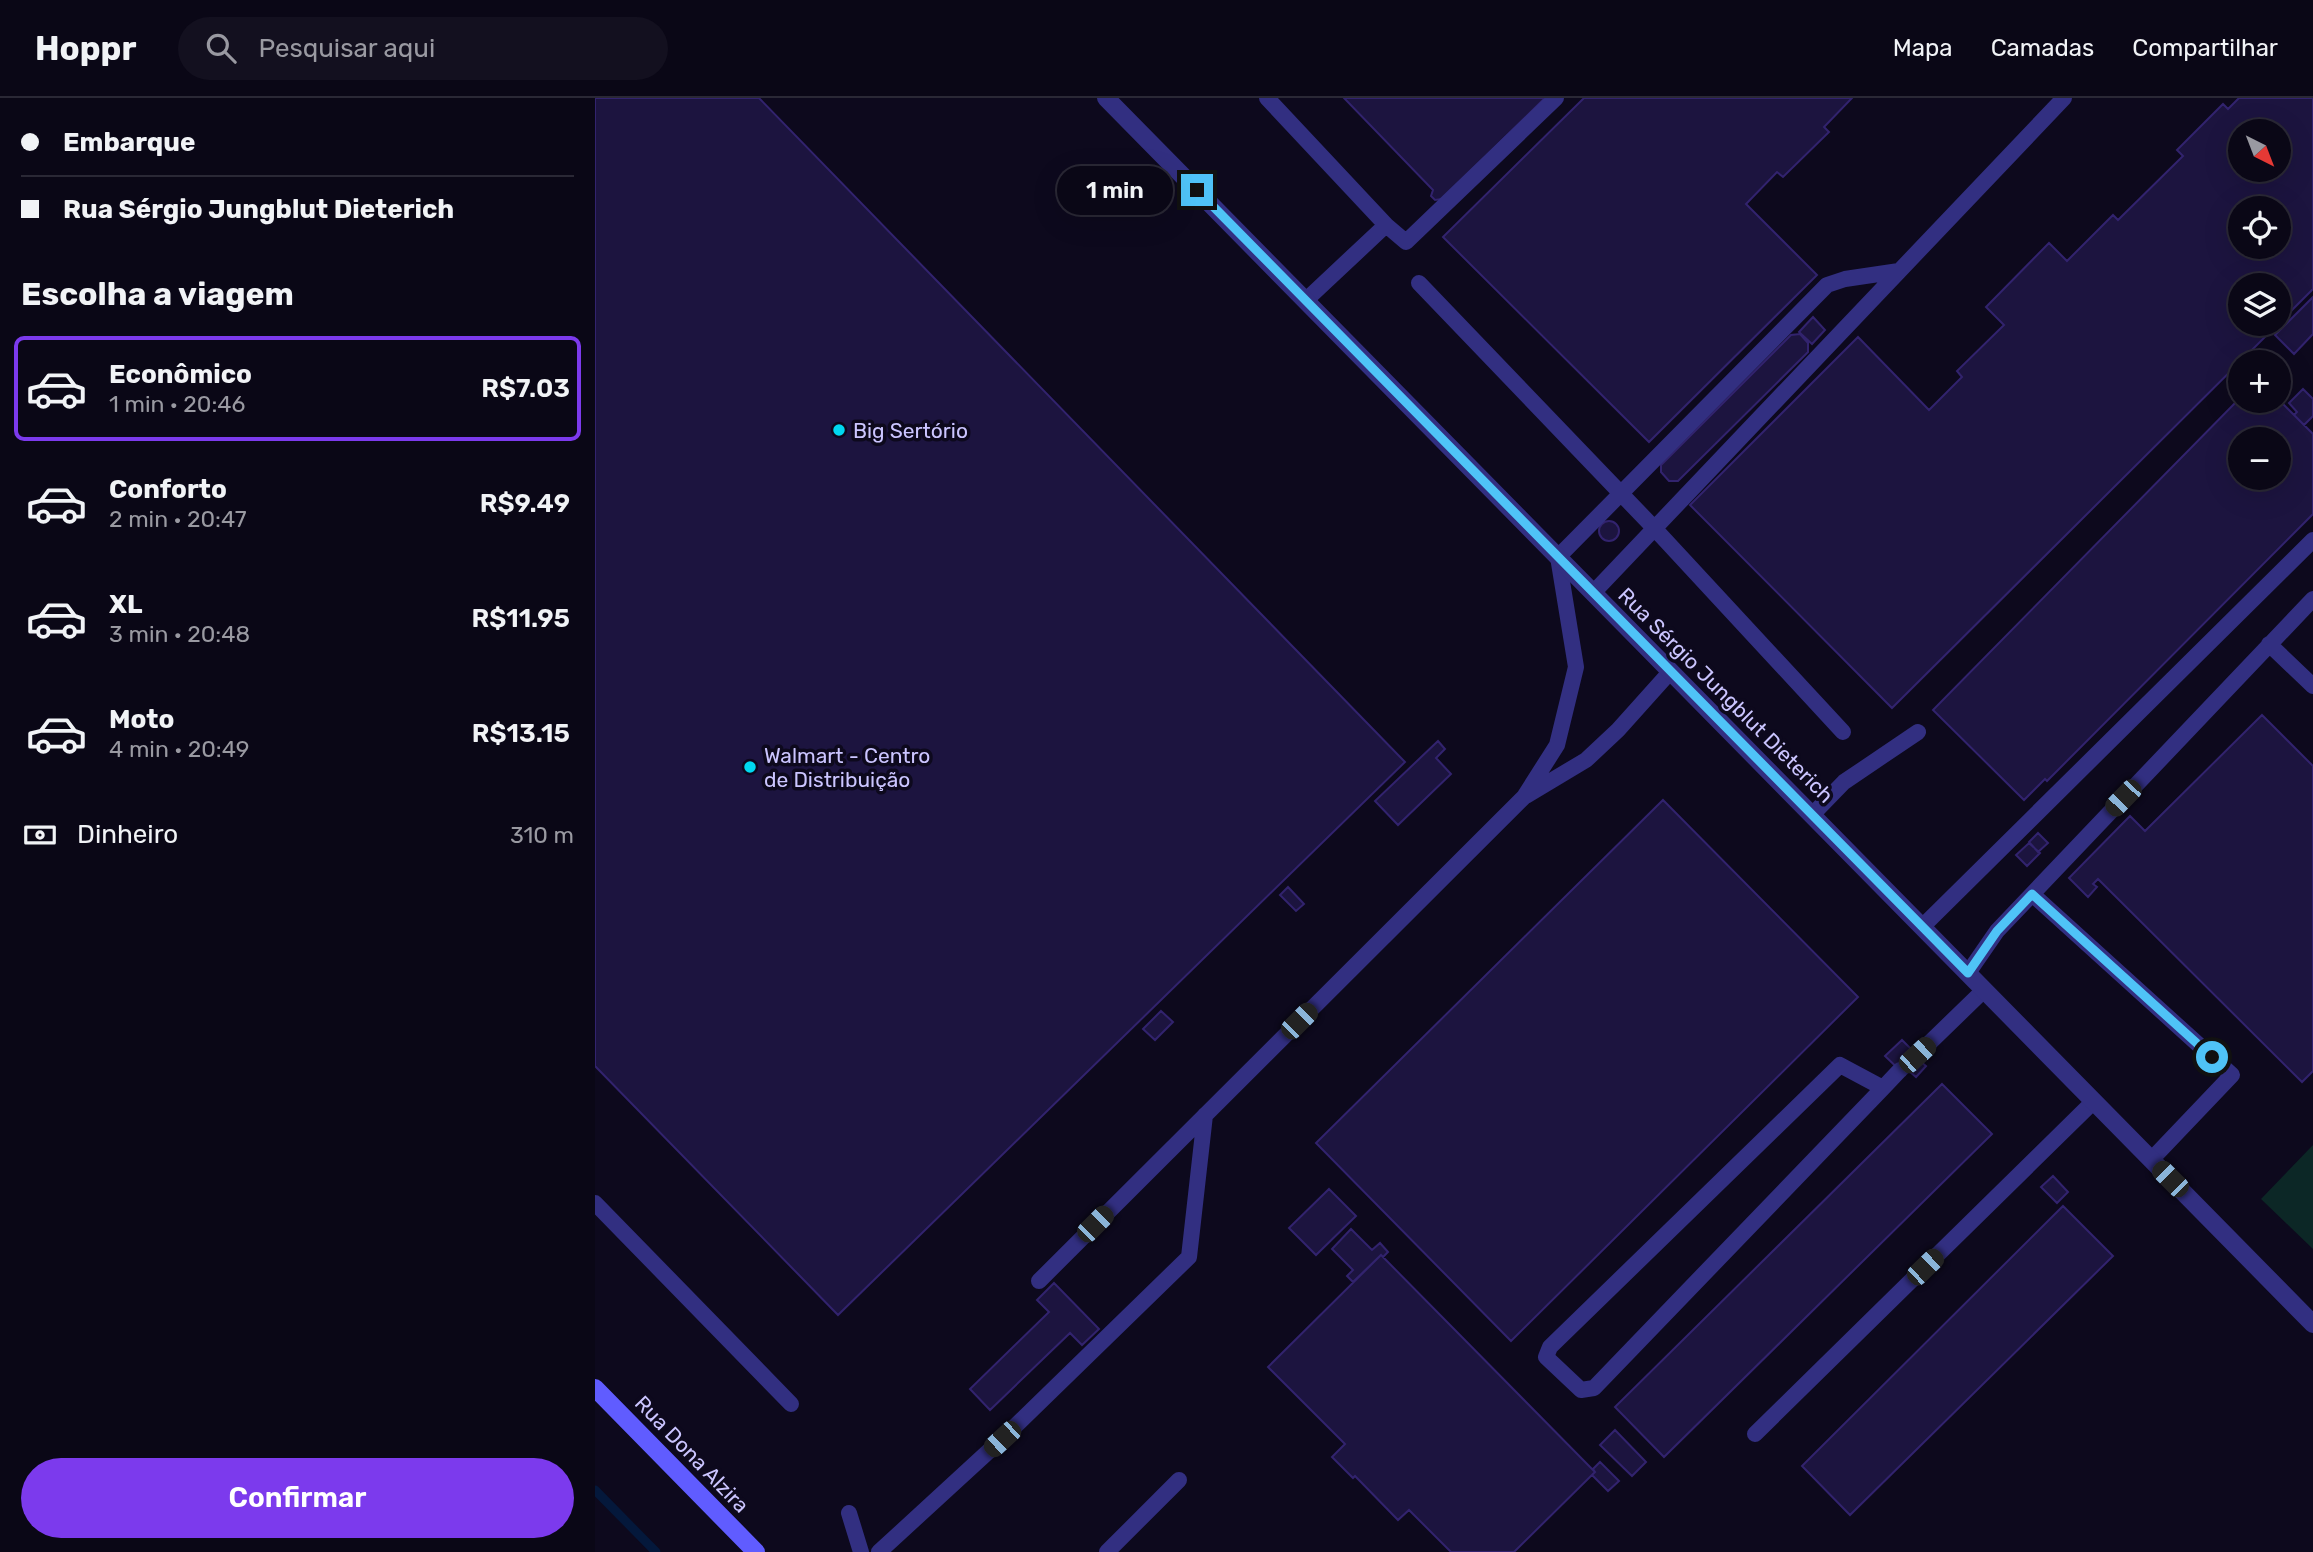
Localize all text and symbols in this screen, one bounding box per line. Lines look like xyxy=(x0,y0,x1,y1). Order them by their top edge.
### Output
search box xyxy=(178,17,668,80)
text: Hoppr xyxy=(35,29,136,68)
icon: search xyxy=(202,29,240,67)
text: Pesquisar aqui xyxy=(258,33,435,64)
text: Mapa xyxy=(1893,34,1953,62)
text: Camadas xyxy=(1991,34,2094,62)
text: Compartilhar xyxy=(2132,34,2278,62)
north arrow xyxy=(2228,119,2291,182)
map controls xyxy=(2228,119,2291,490)
text: Embarque xyxy=(63,127,195,158)
callout: 1 min xyxy=(1057,166,1173,214)
route end xyxy=(1181,174,1213,206)
text: 1 min xyxy=(1086,176,1144,204)
text: Rua Sérgio Jungblut Dieterich xyxy=(63,194,454,225)
button: locate xyxy=(2228,196,2291,259)
button: layers xyxy=(2228,273,2291,336)
text: Escolha a viagem xyxy=(21,275,294,313)
button: + xyxy=(2228,350,2291,413)
icon: car xyxy=(25,357,88,420)
text: Econômico xyxy=(109,359,252,390)
text: R$7.03 xyxy=(481,373,570,404)
text: 1 min · 20:46 xyxy=(109,390,245,418)
place label: Big Sertório xyxy=(853,418,968,443)
marker: Big Sertório xyxy=(831,422,847,438)
button: − xyxy=(2228,427,2291,490)
icon: car xyxy=(25,472,88,535)
text: Conforto xyxy=(109,474,227,505)
text: R$9.49 xyxy=(480,488,570,519)
text: 2 min · 20:47 xyxy=(109,505,247,533)
street label: Rua Sérgio Jungblut Dieterich xyxy=(1613,582,1839,808)
icon: car xyxy=(25,587,88,650)
text: XL xyxy=(109,589,142,620)
text: R$11.95 xyxy=(471,603,570,634)
text: 3 min · 20:48 xyxy=(109,620,250,648)
icon: car xyxy=(25,702,88,765)
text: Moto xyxy=(109,704,174,735)
text: R$13.15 xyxy=(472,718,570,749)
text: 4 min · 20:49 xyxy=(109,735,249,763)
place label: Walmart - Centro de Distribuição xyxy=(764,743,930,792)
marker: Walmart - Centro de Distribuição xyxy=(742,759,758,775)
car xyxy=(2101,776,2146,820)
icon: cash xyxy=(21,816,59,854)
text: Dinheiro xyxy=(77,819,178,850)
text: 310 m xyxy=(510,821,574,849)
car xyxy=(1277,999,1322,1043)
car xyxy=(1895,1033,1940,1077)
route start xyxy=(2196,1041,2228,1073)
car xyxy=(2148,1157,2193,1201)
car xyxy=(1073,1202,1118,1246)
car xyxy=(1903,1245,1948,1289)
street label: Rua Dona Alzira xyxy=(630,1390,754,1518)
car xyxy=(980,1417,1025,1461)
button: Confirmar xyxy=(21,1458,574,1538)

